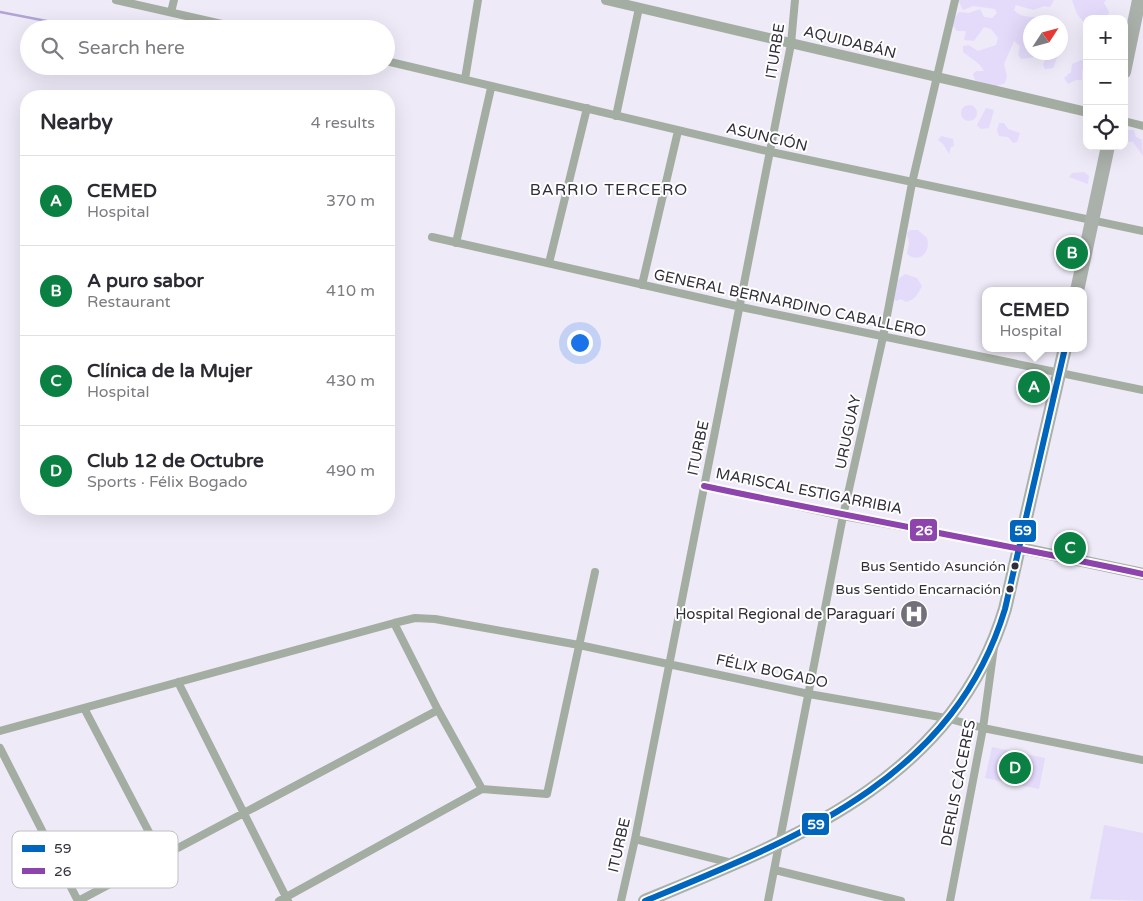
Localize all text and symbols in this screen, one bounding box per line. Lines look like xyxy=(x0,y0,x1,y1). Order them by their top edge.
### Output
north arrow xyxy=(1023,15,1068,60)
map controls xyxy=(1083,15,1128,150)
button: + xyxy=(1083,15,1128,60)
search box xyxy=(20,20,395,75)
street label: ITURBE xyxy=(762,22,788,80)
street label: AQUIDABÁN xyxy=(802,22,898,62)
icon: search xyxy=(38,34,66,62)
text: Search here xyxy=(78,37,185,59)
button: − xyxy=(1083,60,1128,105)
button: locate xyxy=(1083,105,1128,150)
text: Nearby xyxy=(40,110,113,135)
text: 4 results xyxy=(311,113,375,133)
street label: ASUNCIÓN xyxy=(725,119,809,155)
text: CEMED xyxy=(87,180,157,202)
district label: BARRIO TERCERO xyxy=(530,180,688,200)
text: A xyxy=(50,191,62,211)
text: 370 m xyxy=(326,191,375,211)
text: Hospital xyxy=(87,202,149,222)
pin: B xyxy=(1056,234,1088,272)
street label: GENERAL BERNARDINO CABALLERO xyxy=(652,265,928,341)
text: A puro sabor xyxy=(87,270,204,292)
text: B xyxy=(50,281,62,301)
text: 410 m xyxy=(326,281,375,301)
popup xyxy=(982,287,1087,352)
text: Restaurant xyxy=(87,292,171,312)
text: CEMED xyxy=(999,299,1070,321)
text: Hospital xyxy=(999,321,1062,341)
your location xyxy=(567,330,593,356)
text: Clínica de la Mujer xyxy=(87,360,252,382)
pin: A xyxy=(1018,368,1050,406)
text: C xyxy=(50,371,62,391)
text: 430 m xyxy=(326,371,375,391)
text: Hospital xyxy=(87,382,149,402)
street label: URUGUAY xyxy=(831,393,865,471)
street label: ITURBE xyxy=(683,419,713,477)
text: Club 12 de Octubre xyxy=(87,450,264,472)
text: D xyxy=(50,461,62,481)
text: 490 m xyxy=(326,461,375,481)
street label: MARISCAL ESTIGARRIBIA xyxy=(714,464,904,518)
text: Sports · Félix Bogado xyxy=(87,472,248,492)
line badge: 26 xyxy=(909,518,938,542)
line badge: 59 xyxy=(1009,519,1037,543)
text: 26 xyxy=(915,522,933,539)
text: 59 xyxy=(1014,522,1032,539)
pin: C xyxy=(1054,529,1086,567)
place label: Bus Sentido Asunción xyxy=(861,558,1006,575)
marker: Bus Sentido Asunción xyxy=(1010,561,1020,571)
place label: Bus Sentido Encarnación xyxy=(835,581,1001,598)
marker: Bus Sentido Encarnación xyxy=(1005,584,1015,594)
hospital icon: Hospital Regional de Paraguarí xyxy=(899,599,929,629)
place label: Hospital Regional de Paraguarí xyxy=(675,605,895,623)
street label: FÉLIX BOGADO xyxy=(714,650,830,692)
street label: DERLIS CÁCERES xyxy=(937,718,979,848)
pin: D xyxy=(999,749,1031,787)
line badge: 59 xyxy=(801,812,830,836)
street label: ITURBE xyxy=(604,816,634,874)
text: 59 xyxy=(807,816,825,833)
legend xyxy=(12,831,178,888)
text: 59 xyxy=(54,840,72,857)
text: 26 xyxy=(54,863,72,880)

